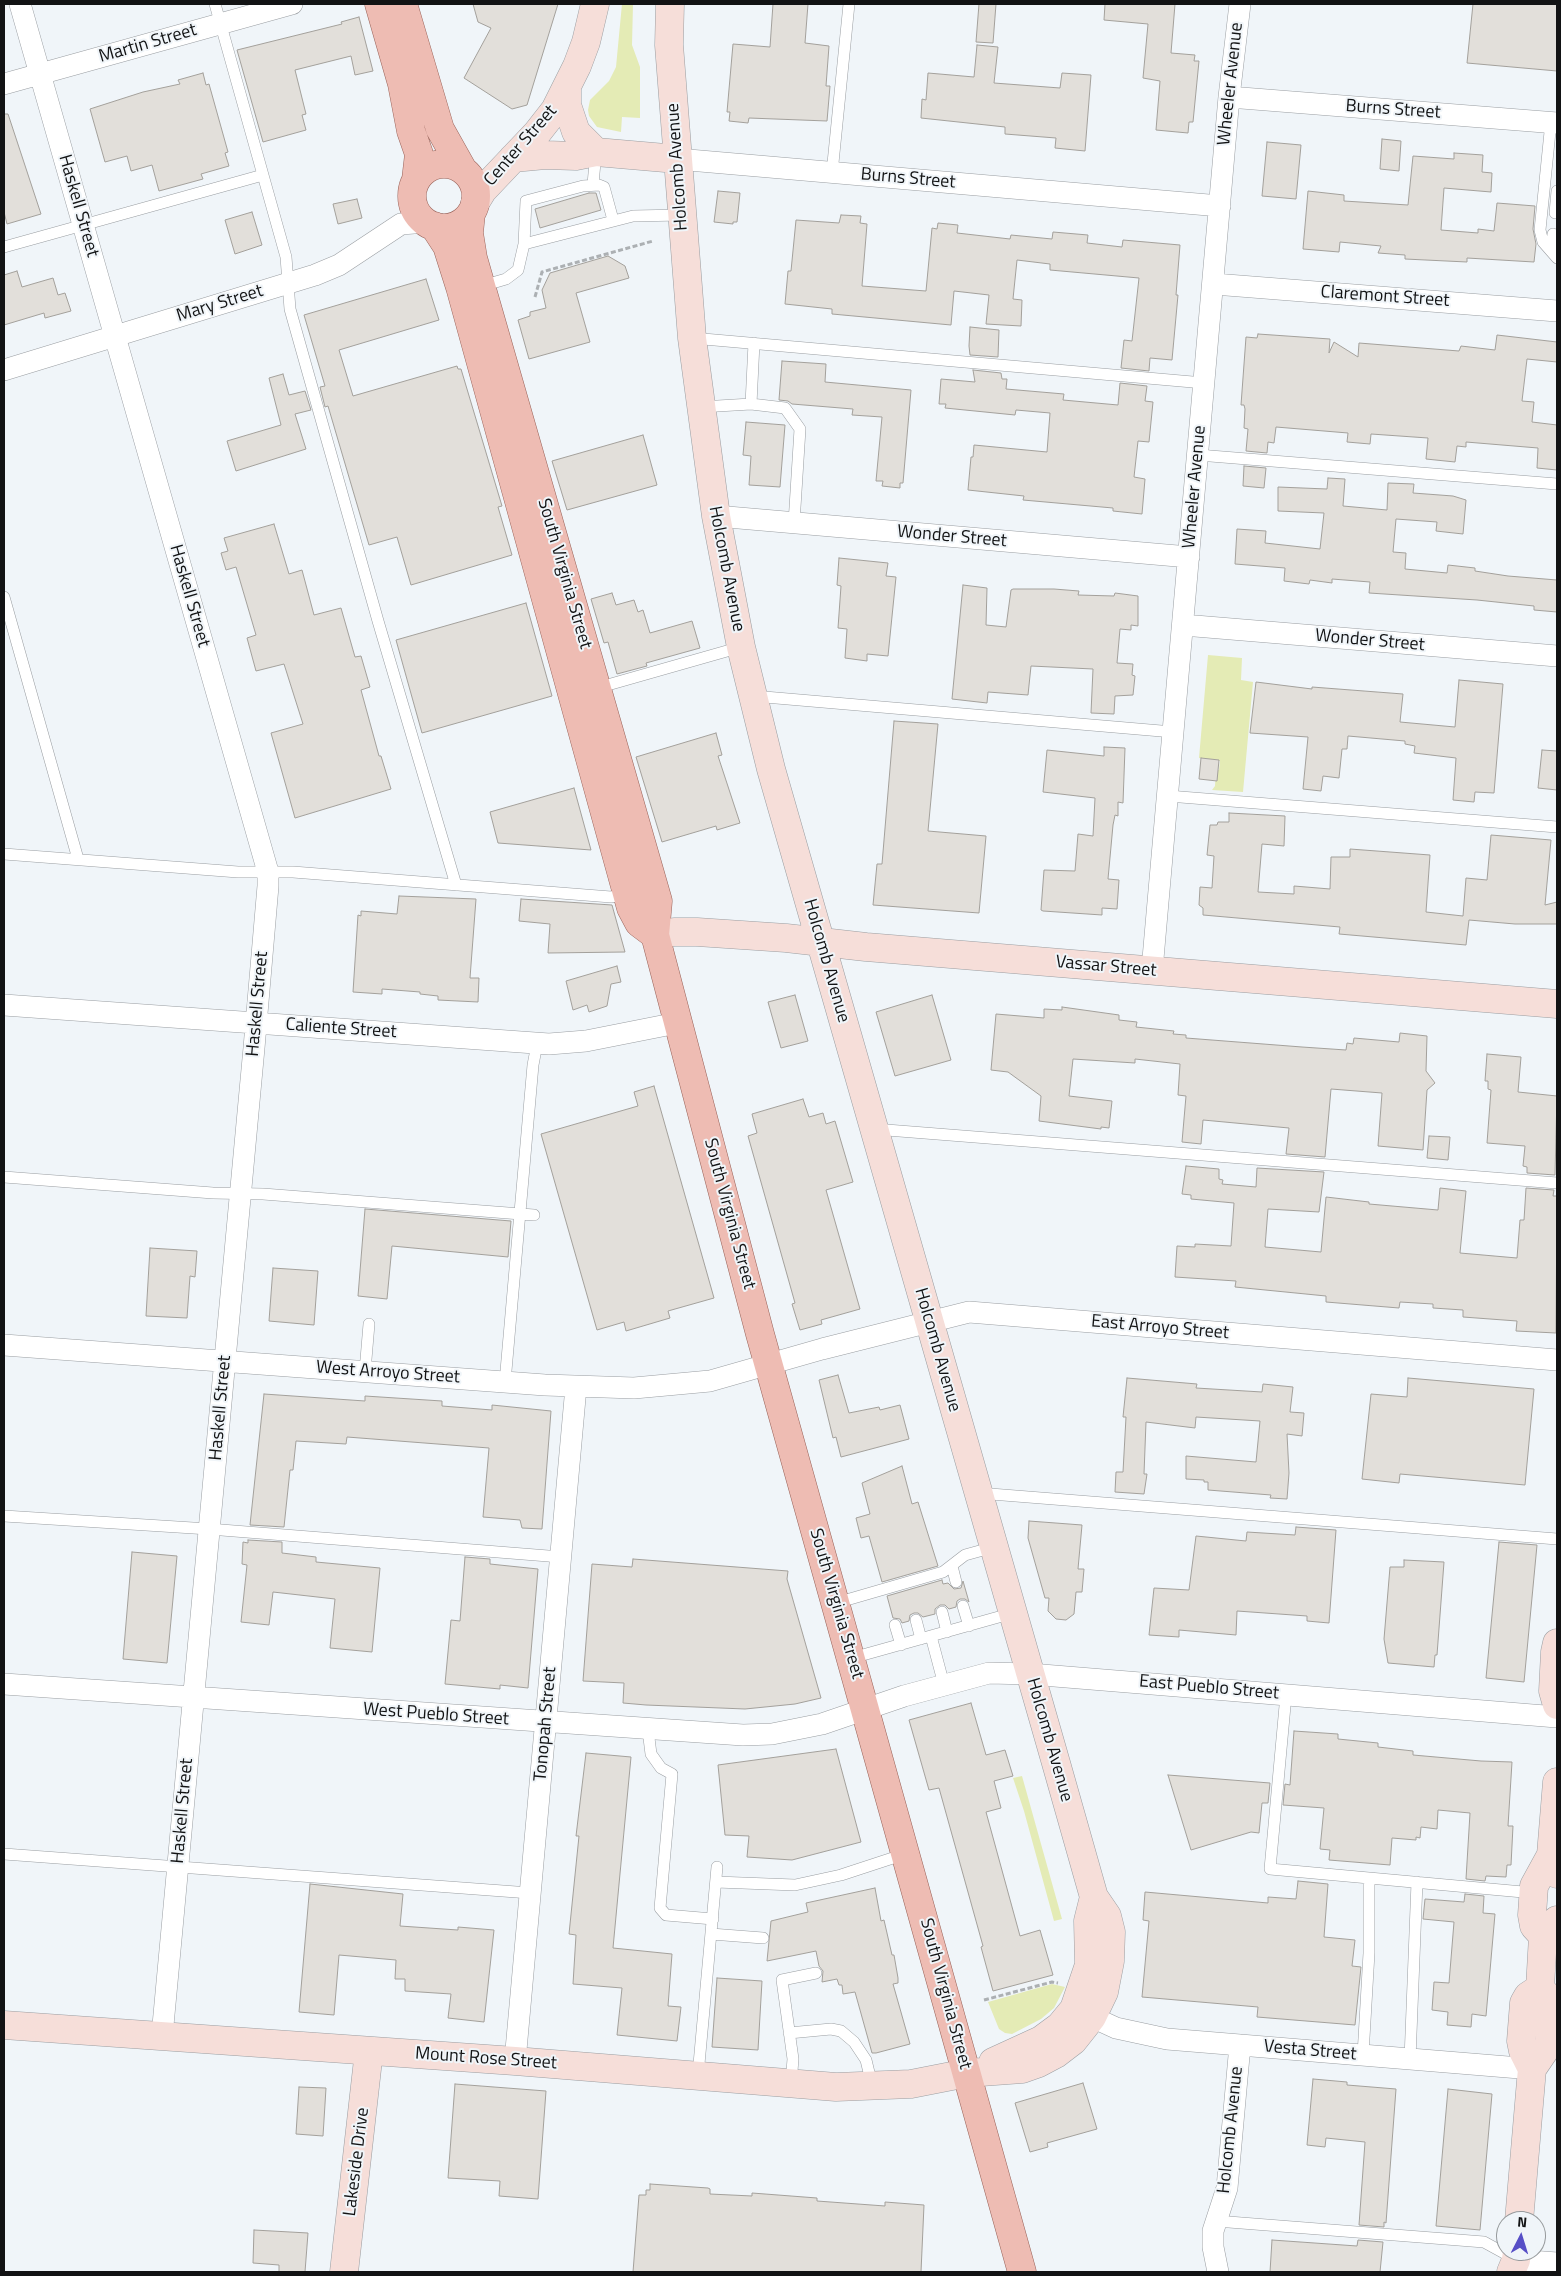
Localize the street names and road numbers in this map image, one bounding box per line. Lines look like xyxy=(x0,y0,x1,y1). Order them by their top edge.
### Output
street label: Martin Street xyxy=(97,20,199,68)
street label: Wheeler Avenue xyxy=(1214,21,1248,147)
street label: Burns Street xyxy=(1345,96,1441,124)
street label: Center Street xyxy=(480,101,562,191)
street label: Holcomb Avenue xyxy=(663,103,693,231)
street label: Haskell Street xyxy=(53,152,103,260)
street label: Burns Street xyxy=(860,164,956,194)
street label: Mary Street xyxy=(174,281,266,327)
street label: Claremont Street xyxy=(1320,282,1450,312)
street label: Wheeler Avenue xyxy=(1179,425,1211,549)
street label: South Virginia Street xyxy=(532,496,596,652)
street label: Holcomb Avenue xyxy=(703,504,749,634)
street label: Wonder Street xyxy=(896,521,1008,553)
street label: Haskell Street xyxy=(164,542,214,650)
street label: Wonder Street xyxy=(1314,625,1426,657)
street label: Holcomb Avenue xyxy=(798,897,854,1025)
street label: Haskell Street xyxy=(243,950,273,1058)
street label: Vassar Street xyxy=(1055,952,1157,982)
street label: Caliente Street xyxy=(285,1014,397,1044)
street label: South Virginia Street xyxy=(698,1136,760,1292)
street label: Holcomb Avenue xyxy=(909,1286,965,1414)
street label: East Arroyo Street xyxy=(1090,1311,1230,1345)
street label: Haskell Street xyxy=(206,1354,236,1462)
street label: West Arroyo Street xyxy=(315,1357,461,1389)
street label: South Virginia Street xyxy=(804,1526,868,1682)
street label: Tonopah Street xyxy=(530,1666,562,1782)
street label: East Pueblo Street xyxy=(1138,1671,1280,1705)
street label: Holcomb Avenue xyxy=(1021,1676,1077,1804)
street label: West Pueblo Street xyxy=(362,1699,510,1731)
street label: Haskell Street xyxy=(168,1757,198,1865)
street label: South Virginia Street xyxy=(914,1916,976,2072)
street label: Vesta Street xyxy=(1263,2036,1357,2066)
street label: Mount Rose Street xyxy=(414,2043,558,2075)
street label: Holcomb Avenue xyxy=(1214,2065,1248,2195)
street label: Lakeside Drive xyxy=(340,2106,374,2218)

